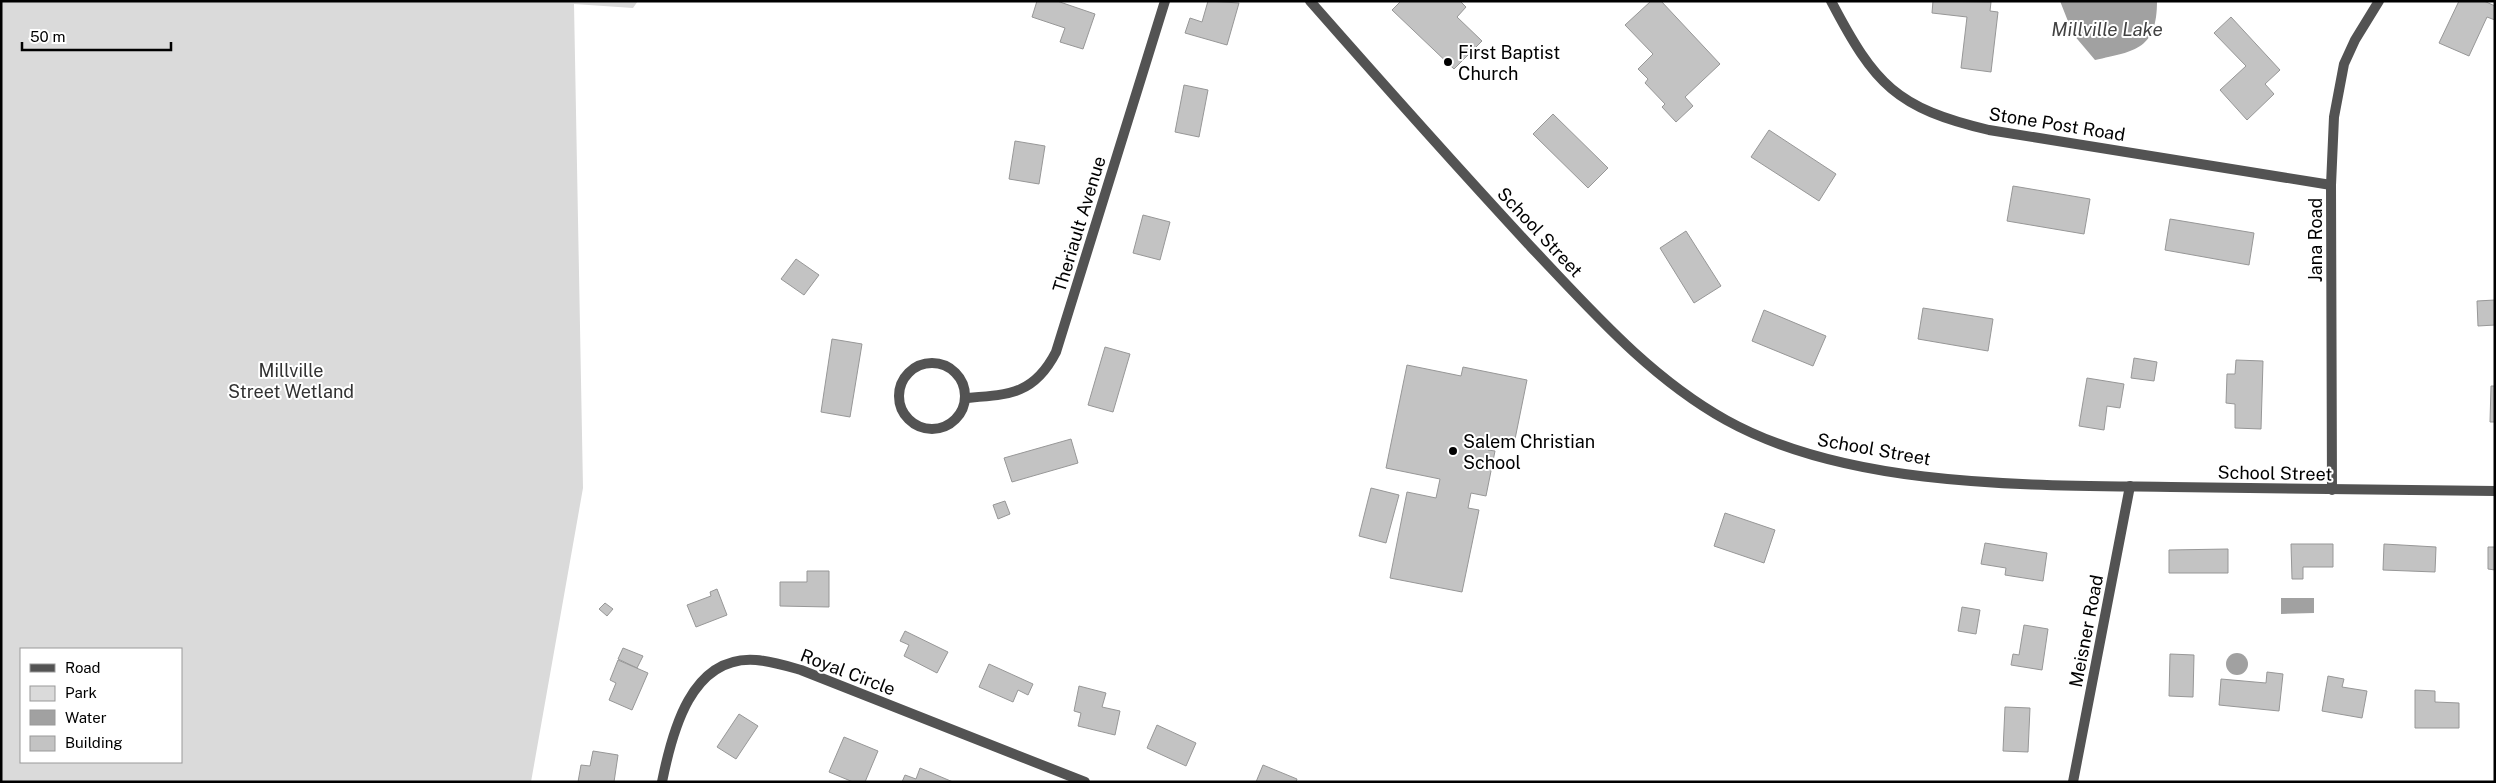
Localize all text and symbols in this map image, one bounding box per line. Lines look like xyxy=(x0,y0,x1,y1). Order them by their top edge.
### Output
water label: Millville Lake xyxy=(2051,18,2163,40)
scale bar xyxy=(22,20,171,52)
text: 50 m xyxy=(30,28,65,45)
place label: First Baptist Church xyxy=(1458,42,1560,84)
marker: First Baptist Church xyxy=(1442,56,1454,68)
street label: Stone Post Road xyxy=(1987,103,2127,145)
street label: Theriault Avenue xyxy=(1048,153,1110,295)
street label: School Street xyxy=(1493,183,1587,281)
street label: Jana Road xyxy=(2305,198,2326,282)
park label: Millville Street Wetland xyxy=(228,360,354,402)
street label: School Street xyxy=(1816,429,1932,469)
place label: Salem Christian School xyxy=(1463,431,1595,473)
marker: Salem Christian School xyxy=(1447,445,1459,457)
street label: School Street xyxy=(2217,461,2333,485)
street label: Meisner Road xyxy=(2065,573,2107,689)
street label: Royal Circle xyxy=(798,644,898,700)
legend xyxy=(20,648,182,763)
text: Road xyxy=(65,659,101,676)
text: Park xyxy=(65,684,97,701)
text: Water xyxy=(65,709,107,726)
text: Building xyxy=(65,734,123,751)

